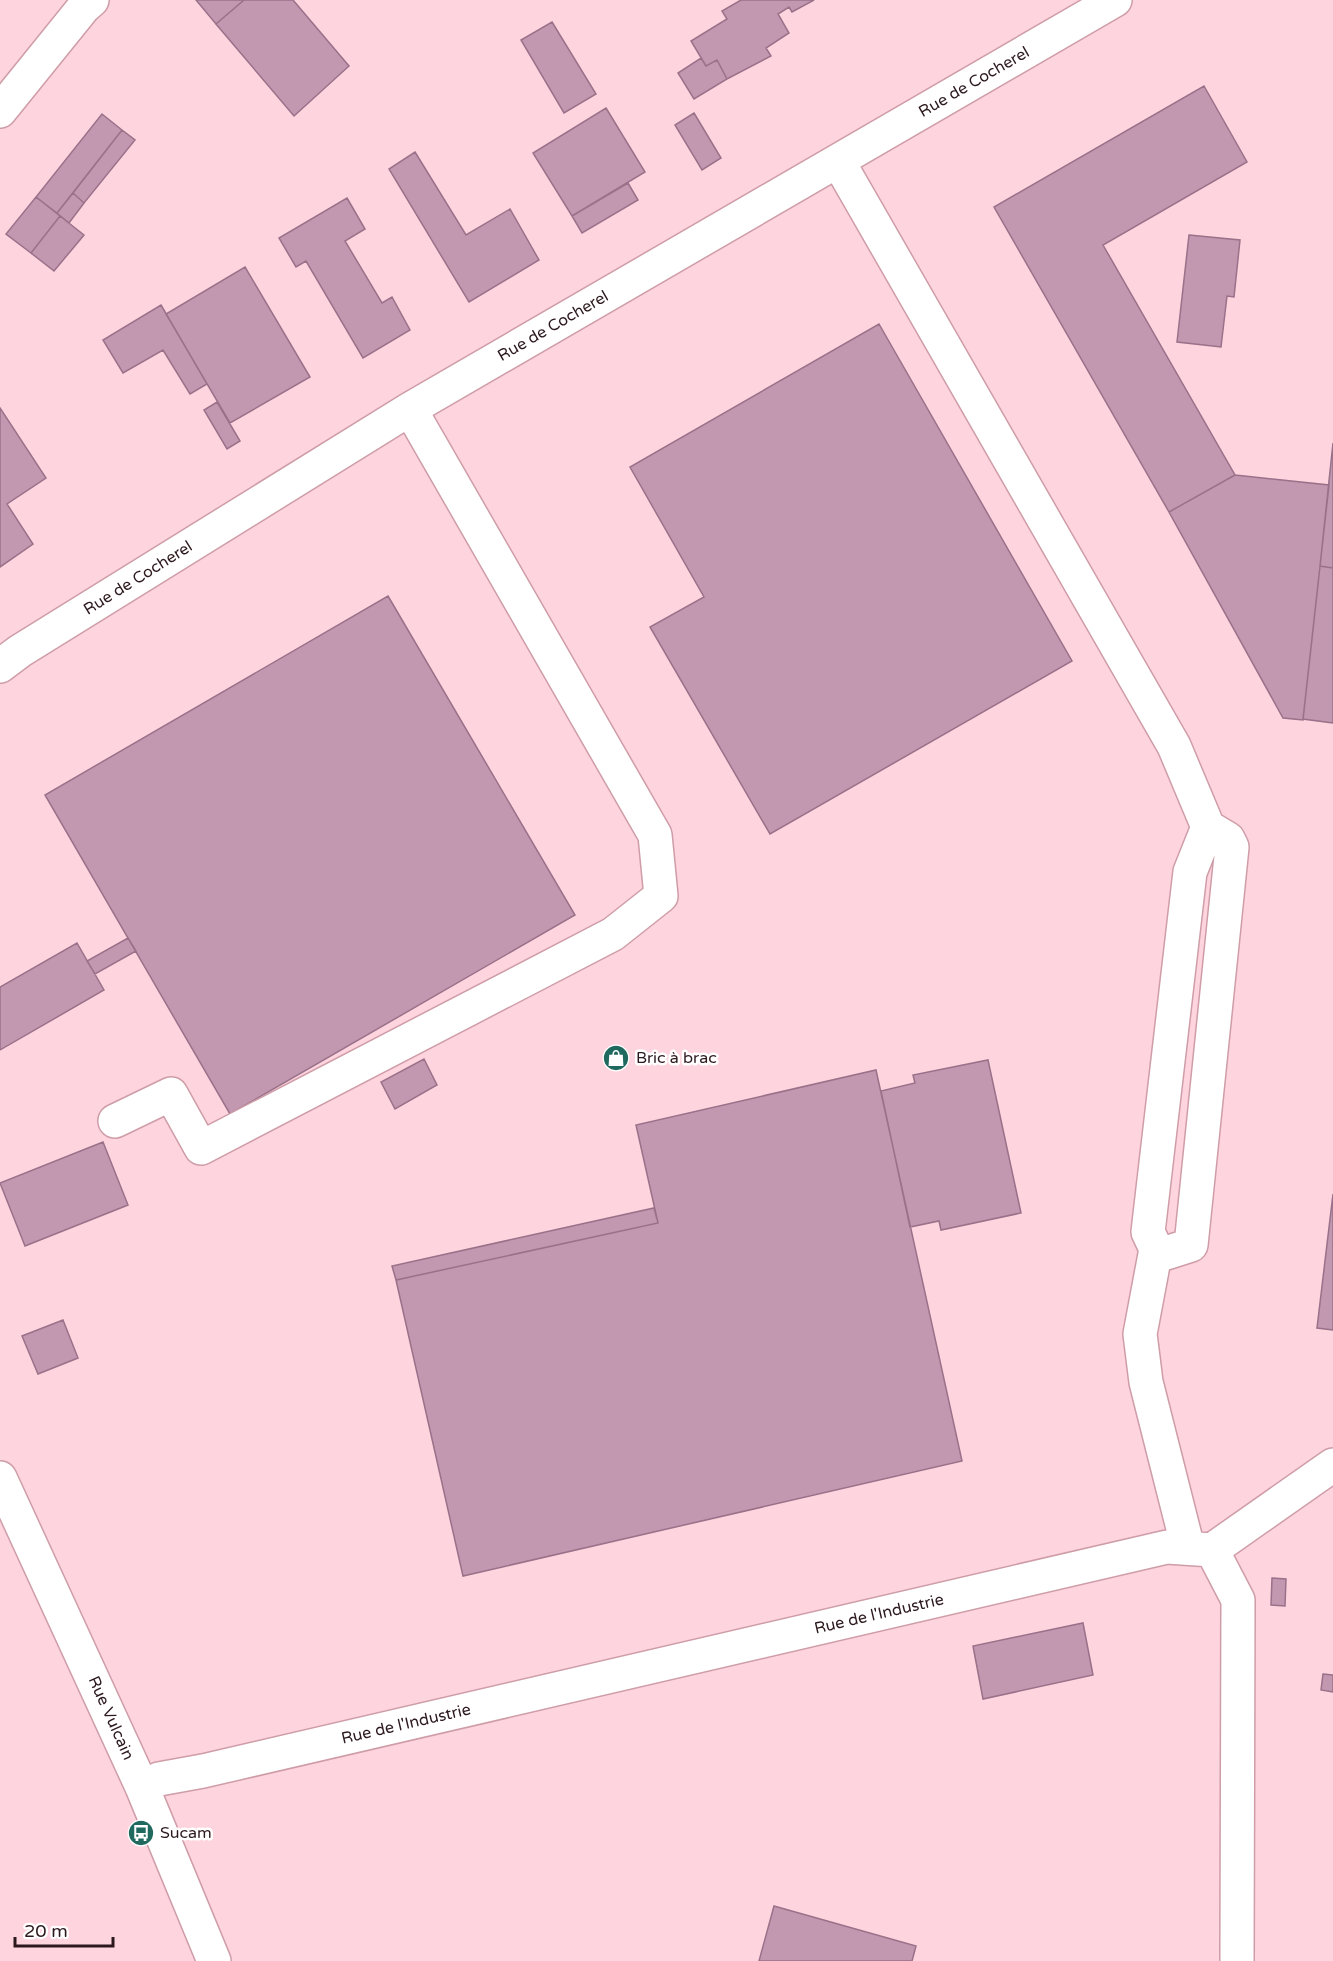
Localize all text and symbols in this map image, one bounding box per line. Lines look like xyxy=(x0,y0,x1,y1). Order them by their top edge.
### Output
street label: Rue de Cocherel xyxy=(915,42,1033,122)
street label: Rue de Cocherel xyxy=(494,286,612,366)
street label: Rue de Cocherel xyxy=(80,537,196,619)
shop icon: Bric à brac xyxy=(601,1043,631,1073)
place label: Bric à brac xyxy=(636,1048,717,1068)
street label: Rue de l'Industrie xyxy=(812,1589,946,1639)
street label: Rue Vulcain xyxy=(84,1673,138,1763)
street label: Rue de l'Industrie xyxy=(339,1699,473,1749)
bus stop icon: Sucam xyxy=(126,1818,156,1848)
place label: Sucam xyxy=(160,1823,212,1843)
scale bar xyxy=(15,1910,112,1948)
text: 20 m xyxy=(24,1920,68,1942)

